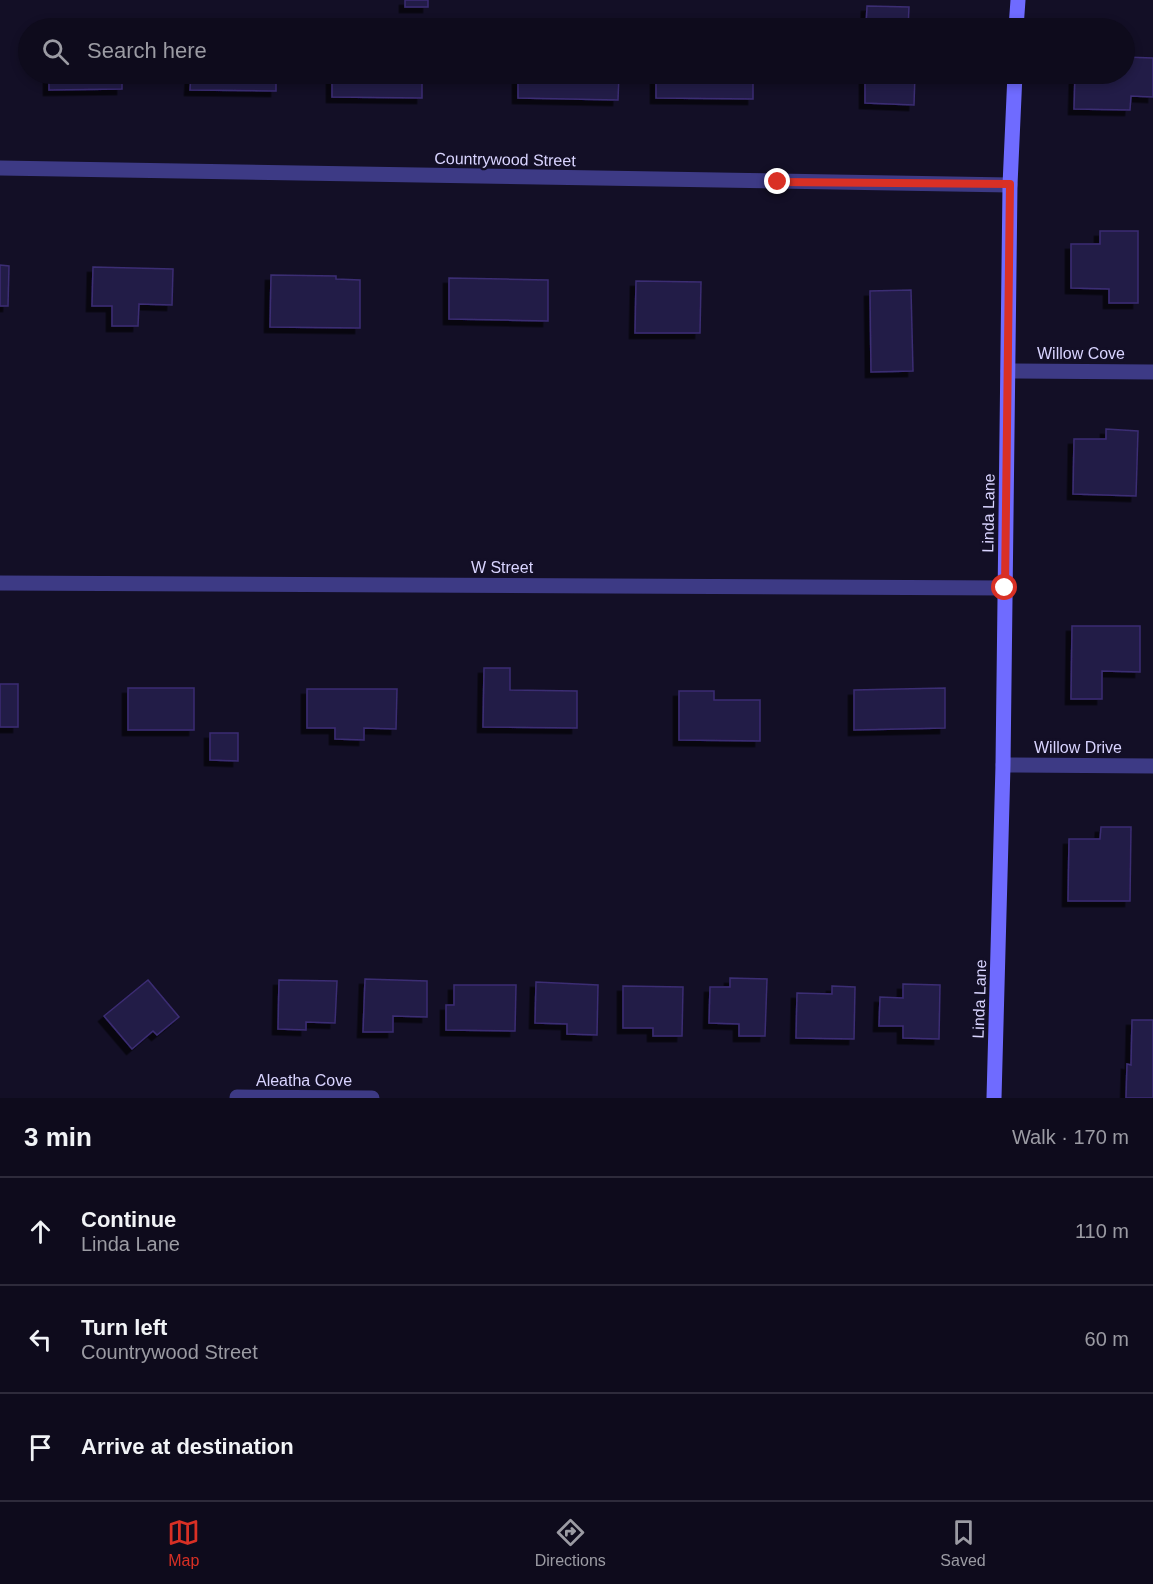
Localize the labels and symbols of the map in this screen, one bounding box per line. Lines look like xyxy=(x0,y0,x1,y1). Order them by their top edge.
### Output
street label: Countrywood Street xyxy=(434,150,576,169)
route end xyxy=(764,168,790,194)
street label: Willow Cove xyxy=(1037,345,1125,362)
street label: Linda Lane xyxy=(979,473,998,553)
street label: W Street xyxy=(471,559,534,576)
route start xyxy=(991,574,1017,600)
street label: Willow Drive xyxy=(1034,739,1122,756)
street label: Linda Lane xyxy=(970,959,989,1039)
street label: Aleatha Cove xyxy=(256,1072,352,1089)

